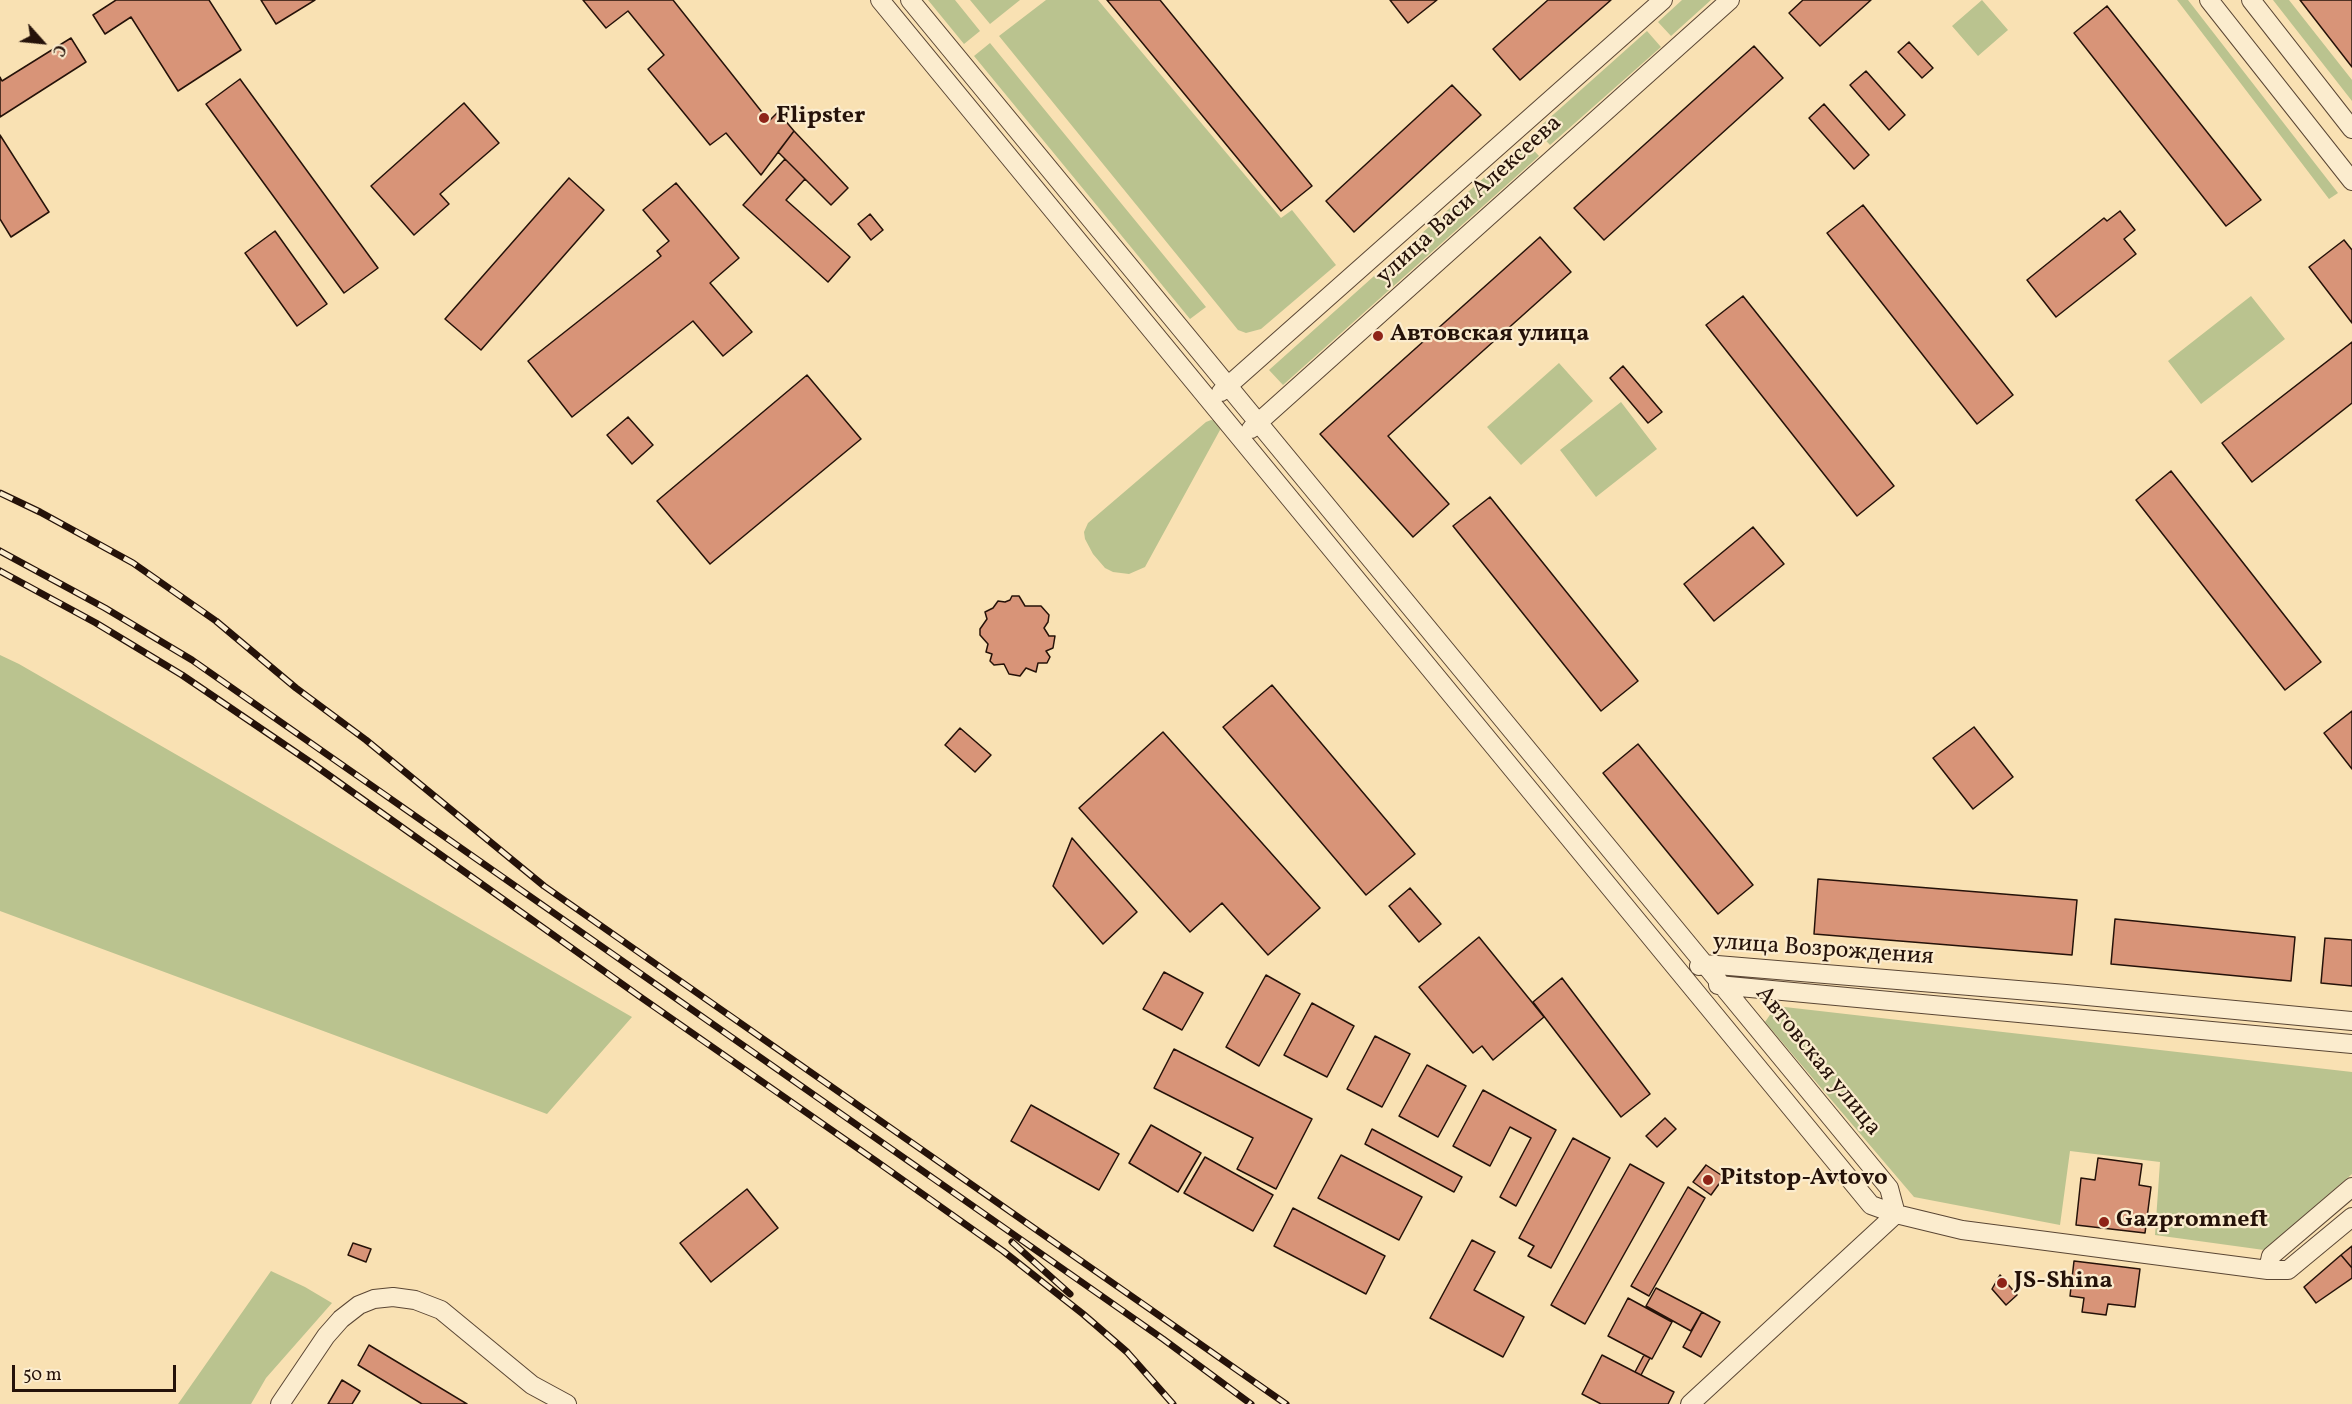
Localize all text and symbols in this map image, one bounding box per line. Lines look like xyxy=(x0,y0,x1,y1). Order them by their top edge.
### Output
north arrow xyxy=(12,12,72,72)
text: С xyxy=(46,41,70,60)
place label: Flipster xyxy=(776,104,865,132)
street label: улица Васи Алексеева xyxy=(1371,110,1569,292)
marker: Flipster xyxy=(757,111,771,125)
place label: Автовская улица xyxy=(1390,322,1589,350)
marker: Автовская улица xyxy=(1371,329,1385,343)
street label: улица Возрождения xyxy=(1711,929,1935,973)
street label: Автовская улица xyxy=(1748,981,1886,1143)
place label: Pitstop-Avtovo xyxy=(1720,1166,1888,1194)
marker: Pitstop-Avtovo xyxy=(1701,1173,1715,1187)
place label: Gazpromneft xyxy=(2116,1208,2268,1236)
marker: Gazpromneft xyxy=(2097,1215,2111,1229)
place label: JS-Shina xyxy=(2014,1269,2113,1297)
marker: JS-Shina xyxy=(1995,1276,2009,1290)
scale bar xyxy=(15,1353,178,1391)
text: 50 m xyxy=(23,1363,62,1388)

